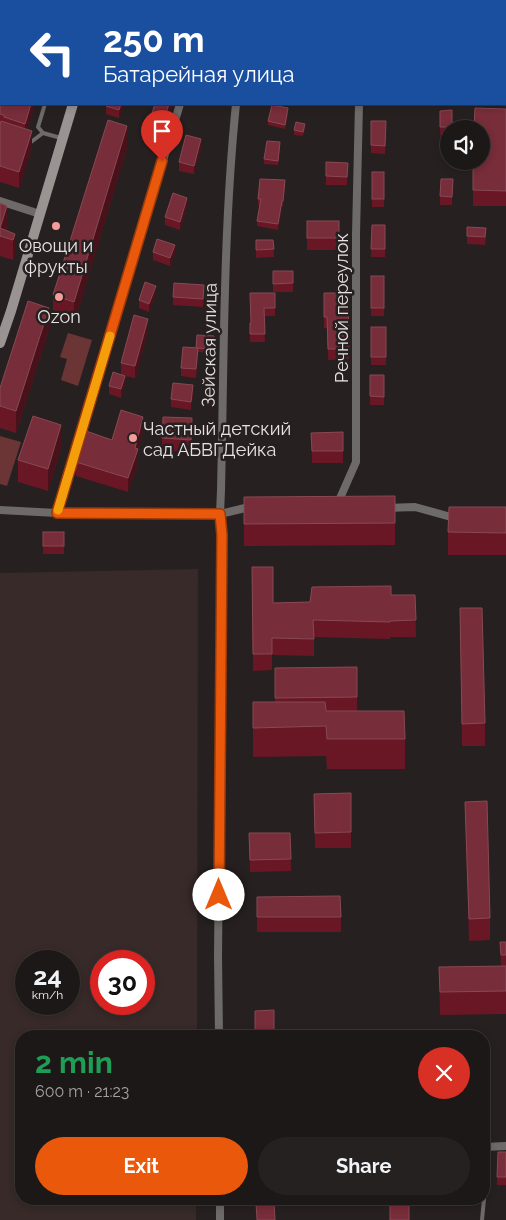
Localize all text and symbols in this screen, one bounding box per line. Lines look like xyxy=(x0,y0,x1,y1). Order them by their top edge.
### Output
text: 250 m xyxy=(103,19,205,60)
icon: left xyxy=(20,20,85,85)
text: Батарейная улица xyxy=(103,61,295,87)
pin xyxy=(141,110,183,161)
icon: arrive xyxy=(148,117,176,145)
map controls xyxy=(440,120,490,170)
button: sound xyxy=(440,120,490,170)
marker: Овощи и фрукты xyxy=(50,220,62,232)
street label: Речной переулок xyxy=(331,233,352,383)
place label: Овощи и фрукты xyxy=(19,235,93,277)
street label: Зейская улица xyxy=(197,283,221,407)
marker: Ozon xyxy=(53,291,65,303)
place label: Ozon xyxy=(37,306,81,327)
place label: Частный детский сад АБВГДейка xyxy=(143,418,291,460)
marker: Частный детский сад АБВГДейка xyxy=(127,432,139,444)
position arrow xyxy=(192,868,244,920)
speed limit sign: 30 xyxy=(90,950,155,1015)
text: 24 xyxy=(33,961,62,991)
text: km/h xyxy=(32,988,63,1002)
text: 2 min xyxy=(35,1045,113,1080)
button: close xyxy=(418,1047,470,1099)
text: 600 m · 21:23 xyxy=(35,1082,129,1101)
button: Exit xyxy=(35,1137,248,1195)
button: Share xyxy=(258,1137,470,1195)

